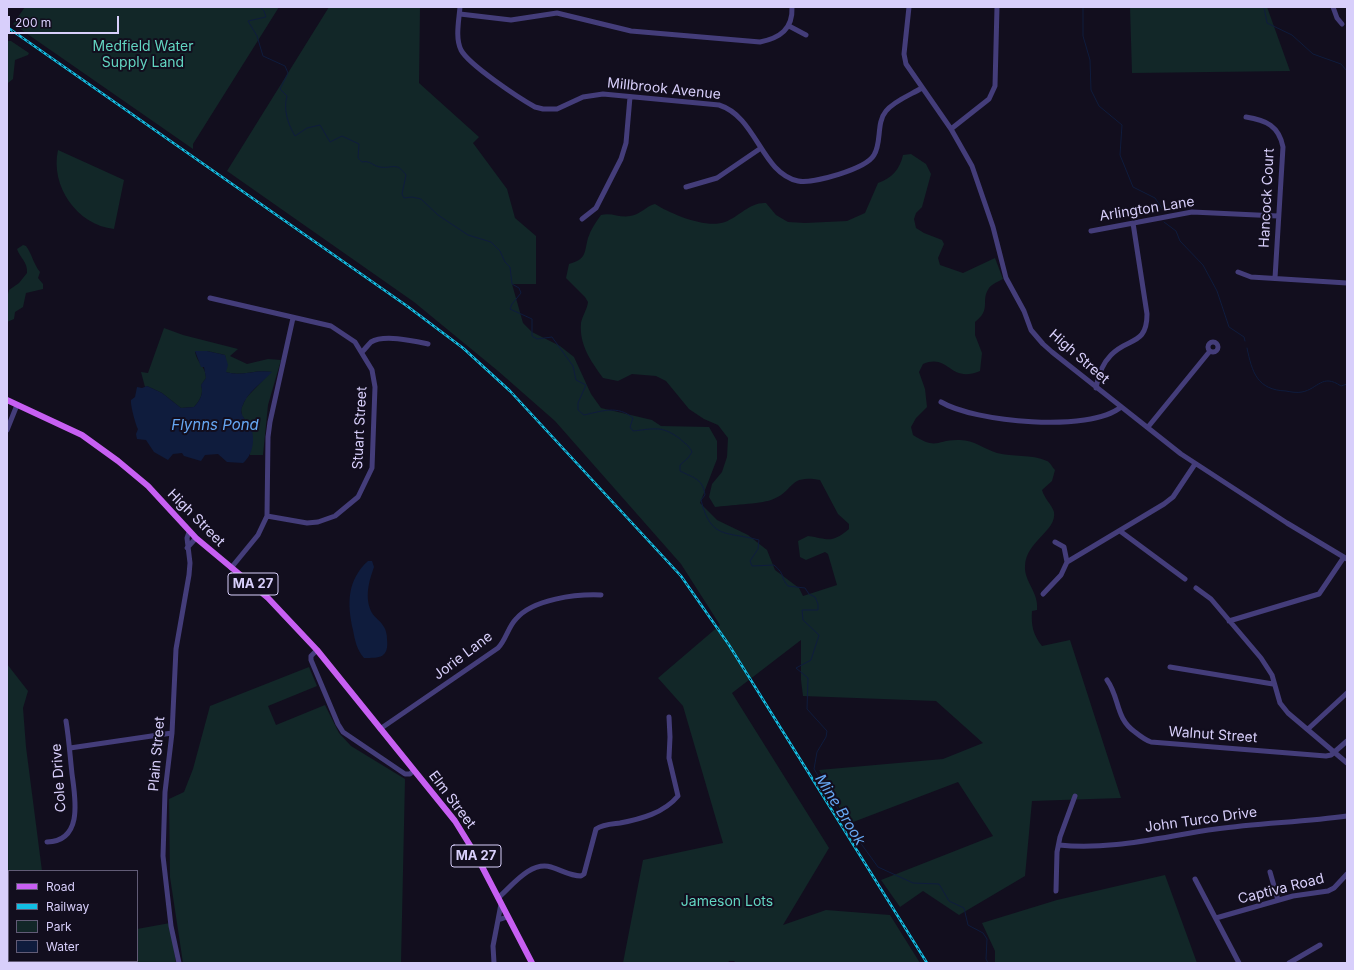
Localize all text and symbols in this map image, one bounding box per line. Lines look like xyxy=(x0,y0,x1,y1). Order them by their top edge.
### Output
scale bar xyxy=(10,8,121,34)
text: 200 m xyxy=(15,15,51,30)
park label: Medfield Water Supply Land xyxy=(93,39,193,72)
street label: Millbrook Avenue xyxy=(606,75,722,103)
street label: Hancock Court xyxy=(1256,148,1278,248)
street label: Arlington Lane xyxy=(1098,193,1196,225)
street label: High Street xyxy=(1046,326,1112,388)
street label: Stuart Street xyxy=(349,386,371,470)
water label: Flynns Pond xyxy=(171,416,259,434)
street label: High Street xyxy=(164,486,228,550)
road number: MA 27 xyxy=(228,573,278,595)
street label: Jorie Lane xyxy=(430,628,496,684)
street label: Plain Street xyxy=(145,716,169,792)
street label: Walnut Street xyxy=(1168,724,1258,746)
street label: Cole Drive xyxy=(48,743,70,813)
street label: Elm Street xyxy=(425,768,479,832)
water label: Mine Brook xyxy=(811,771,869,849)
street label: John Turco Drive xyxy=(1144,804,1258,836)
road number: MA 27 xyxy=(451,845,501,867)
legend xyxy=(8,870,138,962)
street label: Captiva Road xyxy=(1236,870,1326,908)
text: Road xyxy=(46,879,75,894)
park label: Jameson Lots xyxy=(681,894,773,910)
text: Railway xyxy=(46,899,89,914)
text: Park xyxy=(46,919,72,934)
text: Water xyxy=(46,939,79,954)

